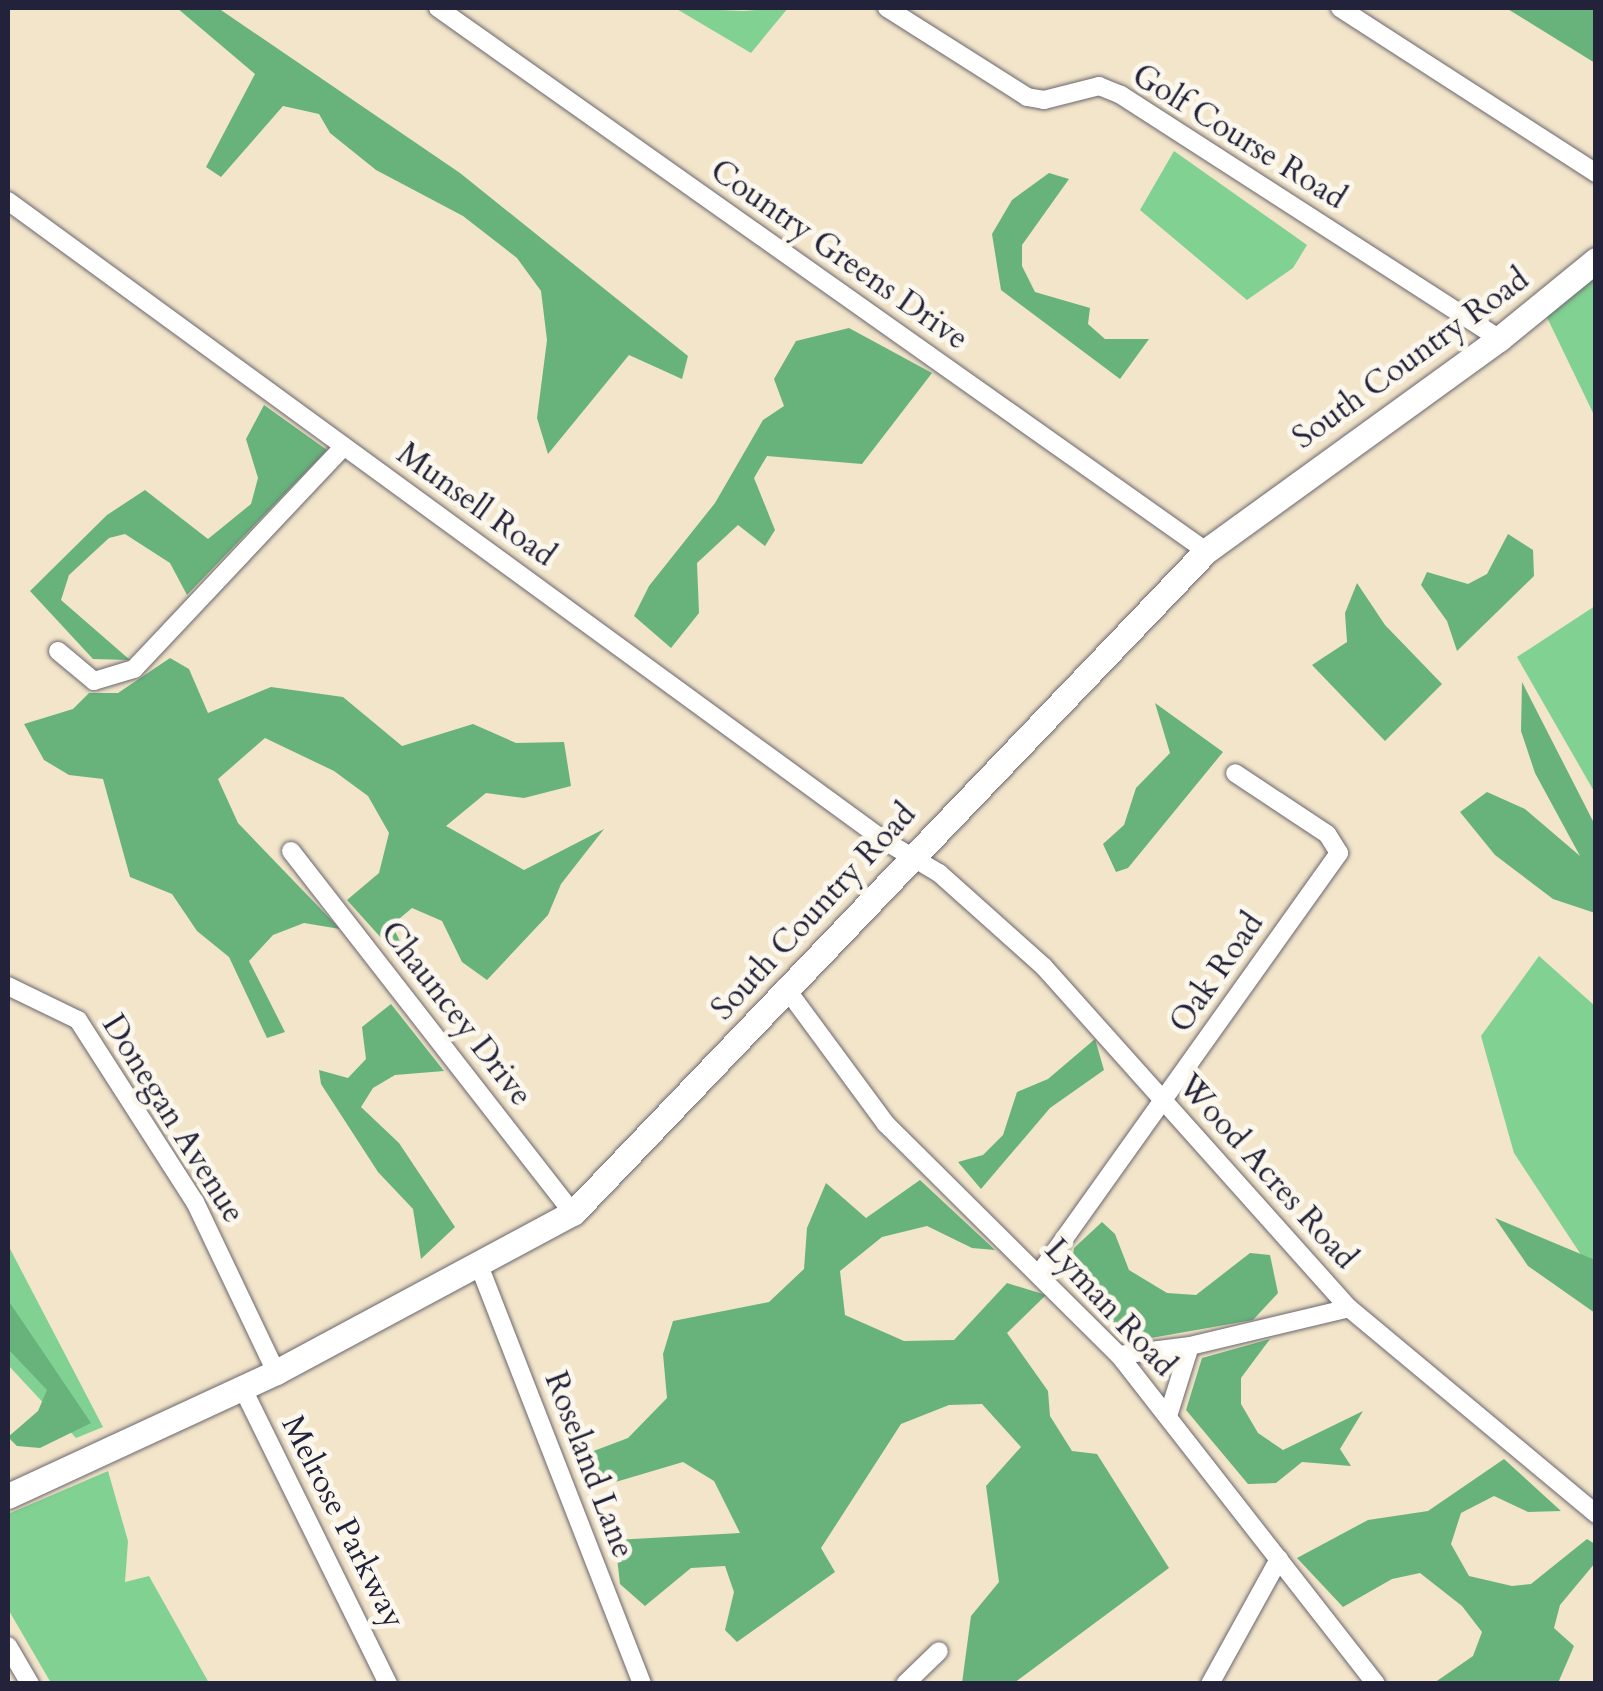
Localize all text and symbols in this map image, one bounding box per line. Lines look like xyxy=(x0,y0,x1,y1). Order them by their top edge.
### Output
street label: Golf Course Road xyxy=(1125,56,1353,218)
street label: Country Greens Drive xyxy=(703,152,975,358)
street label: South Country Road xyxy=(1286,261,1536,457)
street label: Munsell Road xyxy=(389,435,563,575)
street label: South Country Road xyxy=(704,796,924,1028)
street label: Oak Road xyxy=(1162,906,1272,1040)
street label: Chauncey Drive xyxy=(372,914,540,1114)
street label: Donegan Avenue xyxy=(94,1008,252,1230)
street label: Wood Acres Road xyxy=(1170,1067,1364,1277)
street label: Lyman Road xyxy=(1037,1231,1183,1385)
street label: Roseland Lane xyxy=(536,1366,642,1564)
street label: Melrose Parkway xyxy=(273,1409,413,1635)

